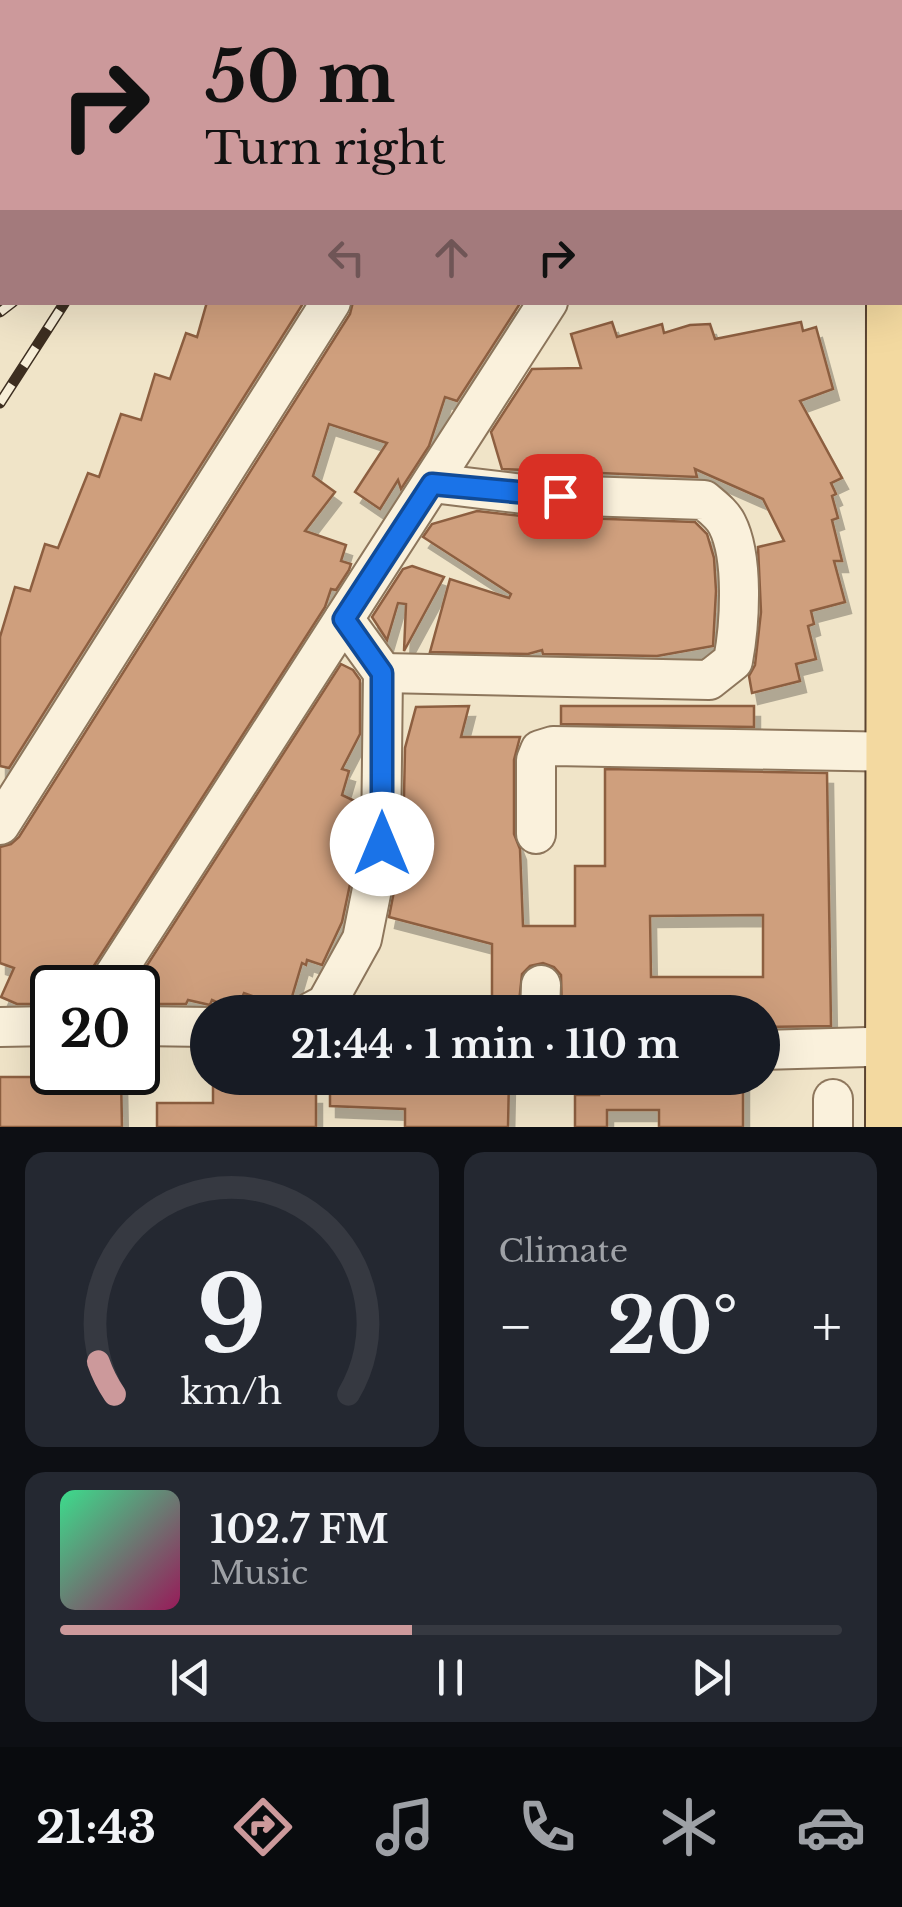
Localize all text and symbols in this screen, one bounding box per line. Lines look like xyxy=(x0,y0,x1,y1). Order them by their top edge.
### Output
text: 50 m xyxy=(205,34,396,121)
icon: right xyxy=(40,40,170,170)
text: Turn right xyxy=(205,120,446,176)
icon: left xyxy=(319,230,374,285)
icon: ahead xyxy=(424,230,479,285)
icon: right xyxy=(529,230,584,285)
pin xyxy=(518,454,603,539)
icon: arrive xyxy=(533,469,588,524)
position arrow xyxy=(330,792,434,896)
speed limit sign: 20 xyxy=(30,965,160,1095)
text: 21:44 · 1 min · 110 m xyxy=(291,1021,679,1068)
text: Climate xyxy=(499,1231,628,1271)
text: 9 xyxy=(197,1251,267,1380)
text: 20° xyxy=(607,1280,738,1373)
text: − xyxy=(499,1293,533,1361)
text: + xyxy=(812,1293,842,1361)
text: km/h xyxy=(181,1369,282,1414)
text: 102.7 FM xyxy=(210,1506,389,1553)
text: Music xyxy=(210,1553,308,1593)
icon: previous xyxy=(163,1650,218,1705)
icon: pause xyxy=(423,1650,478,1705)
icon: next xyxy=(684,1650,739,1705)
icon: directions xyxy=(228,1792,298,1862)
icon: music xyxy=(370,1792,440,1862)
icon: phone xyxy=(512,1792,582,1862)
icon: climate xyxy=(654,1792,724,1862)
icon: car xyxy=(796,1792,866,1862)
text: 21:43 xyxy=(36,1799,156,1855)

